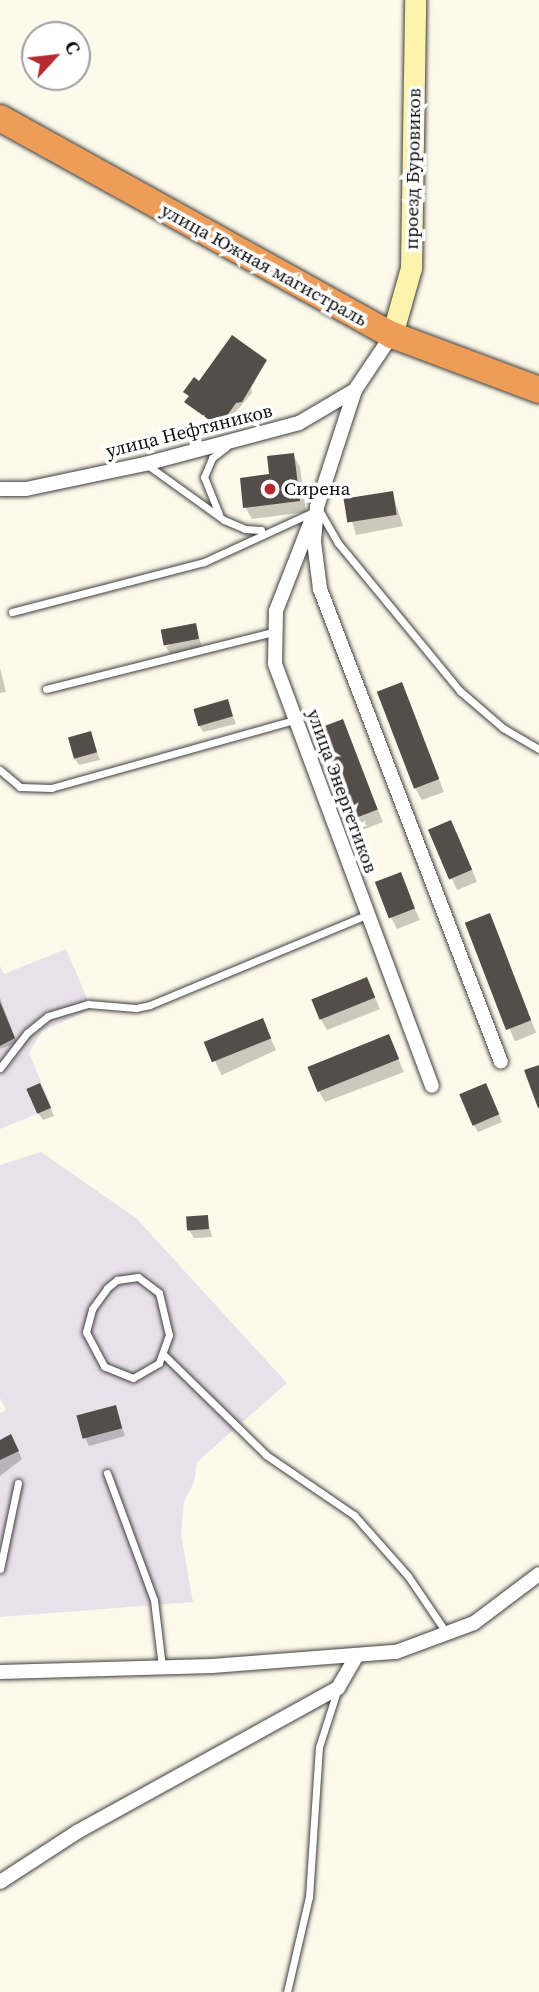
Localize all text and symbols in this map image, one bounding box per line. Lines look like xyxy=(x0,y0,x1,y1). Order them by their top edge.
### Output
north arrow xyxy=(21,21,91,91)
text: С xyxy=(59,36,87,59)
street label: проезд Буровиков xyxy=(400,88,426,250)
street label: улица Южная магистраль xyxy=(157,199,371,331)
street label: улица Нефтяников xyxy=(103,399,275,463)
place label: Сирена xyxy=(284,478,351,500)
marker: Сирена xyxy=(262,481,278,497)
street label: улица Энергетиков xyxy=(302,706,382,876)

